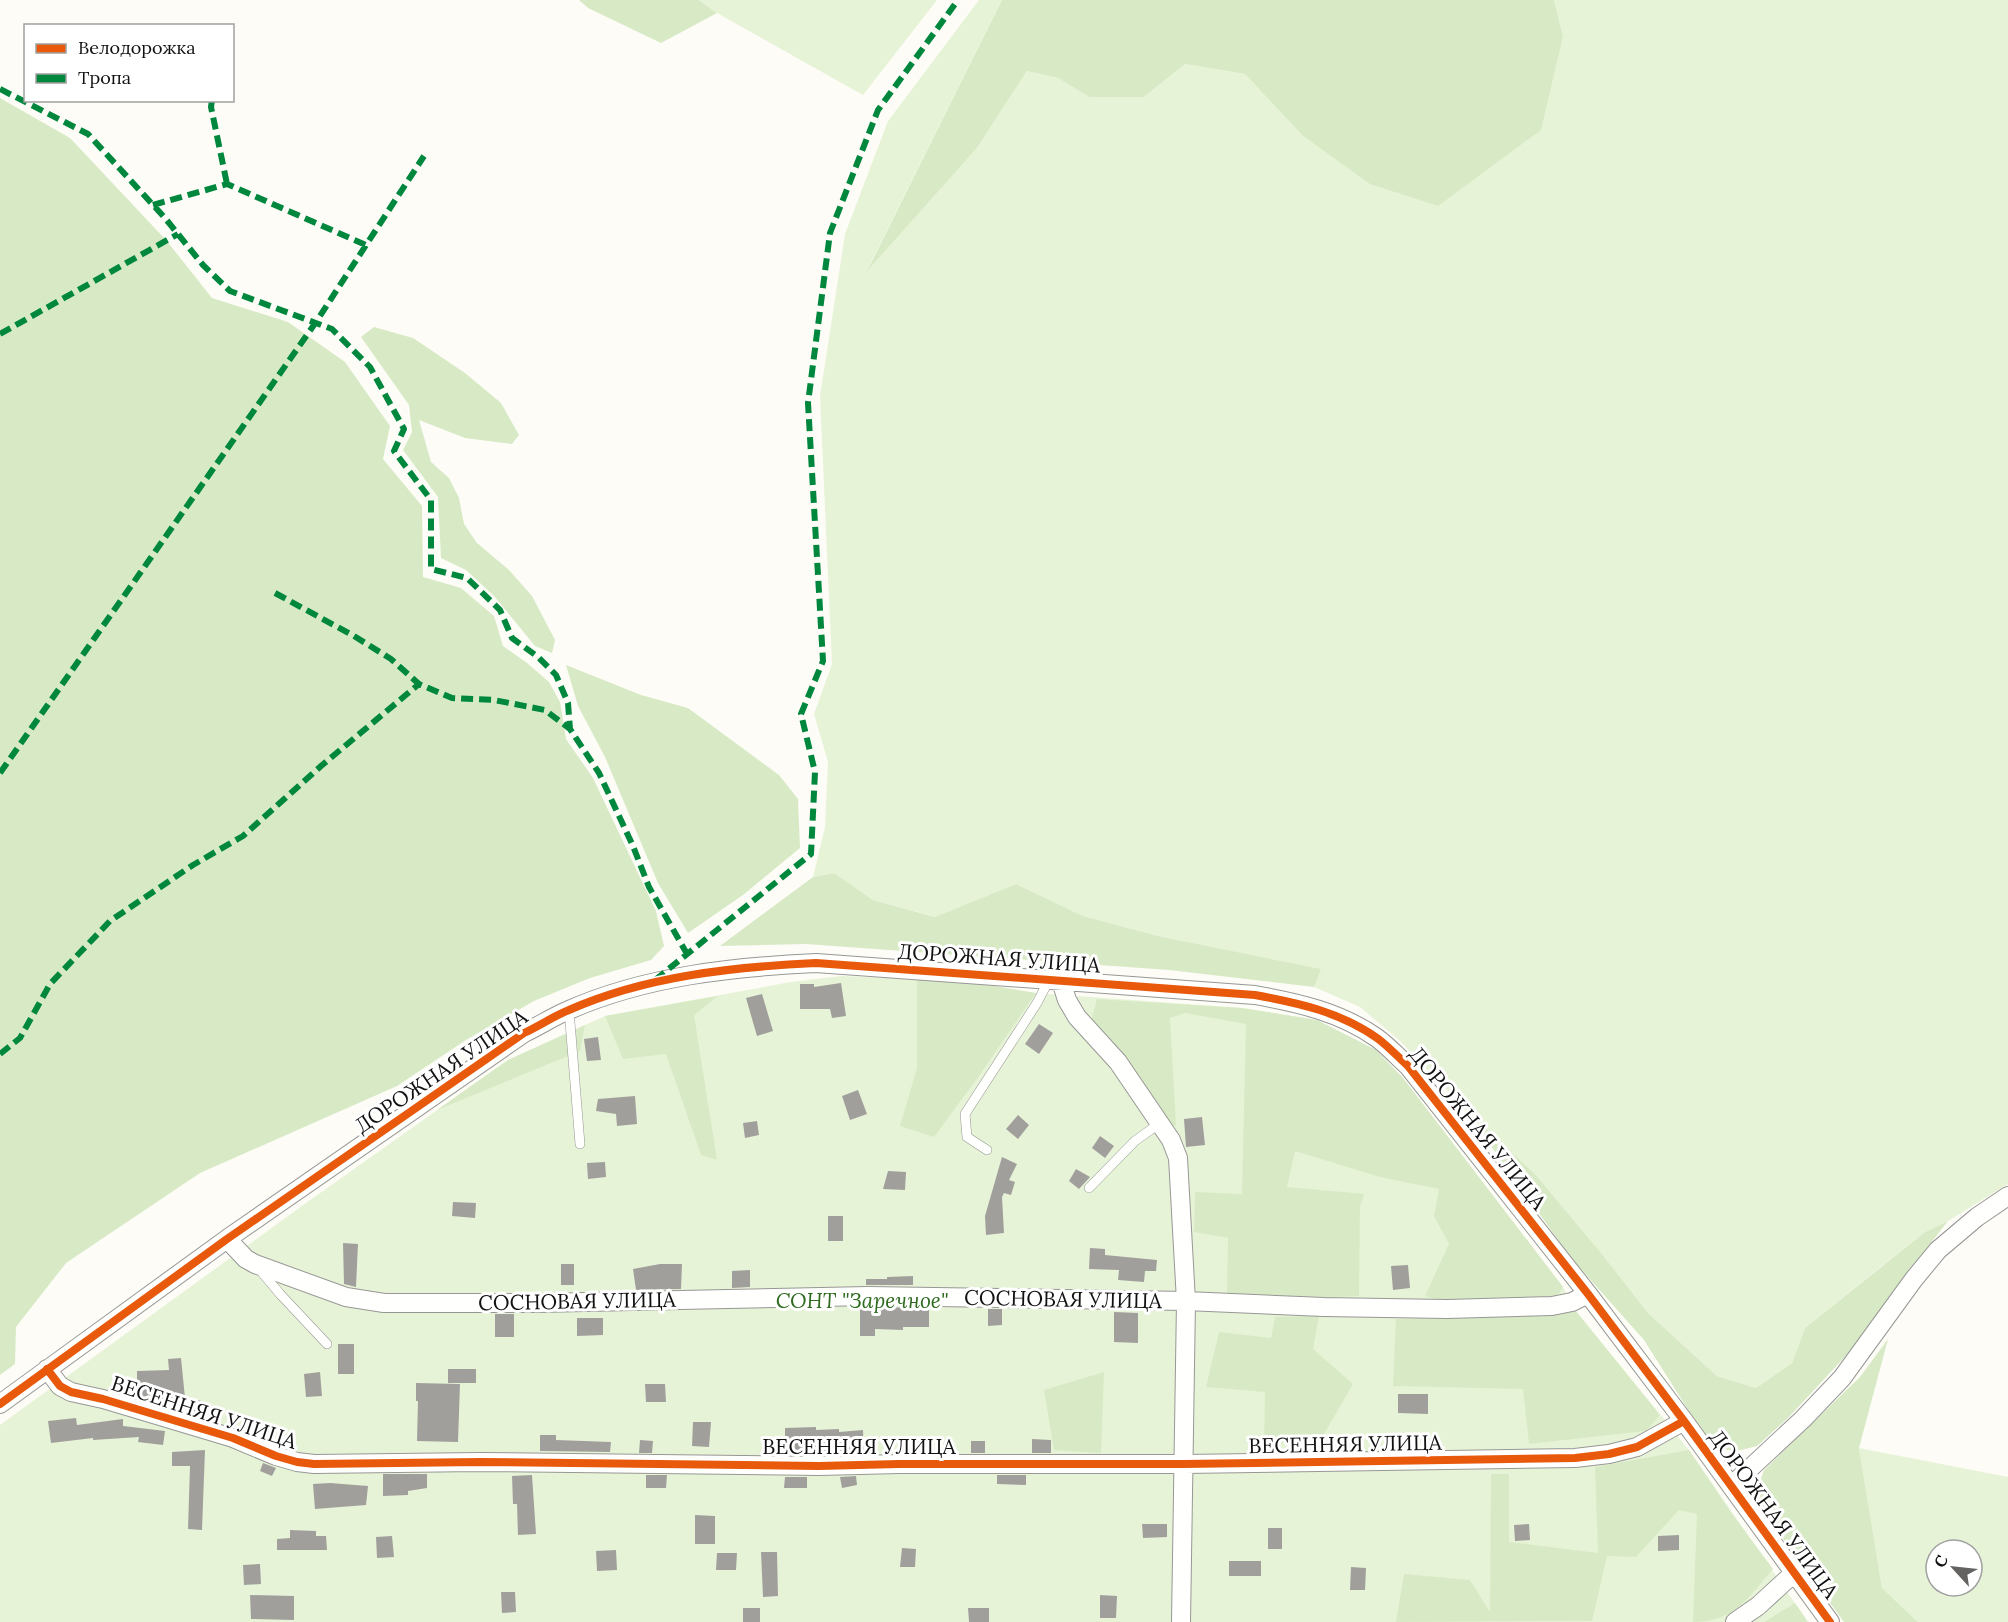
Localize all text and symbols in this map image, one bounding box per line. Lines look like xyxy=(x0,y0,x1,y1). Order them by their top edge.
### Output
legend xyxy=(24,24,234,102)
text: Велодорожка xyxy=(78,36,196,59)
text: Тропа xyxy=(78,66,131,89)
street label: ДОРОЖНАЯ УЛИЦА xyxy=(897,937,1102,979)
street label: ДОРОЖНАЯ УЛИЦА xyxy=(349,1003,533,1139)
street label: ДОРОЖНАЯ УЛИЦА xyxy=(1404,1041,1553,1216)
street label: СОСНОВАЯ УЛИЦА xyxy=(964,1284,1163,1314)
street label: СОСНОВАЯ УЛИЦА xyxy=(478,1286,677,1316)
park label: СОНТ "Заречное" xyxy=(776,1287,948,1314)
street label: ВЕСЕННЯЯ УЛИЦА xyxy=(108,1369,301,1455)
street label: ДОРОЖНАЯ УЛИЦА xyxy=(1703,1424,1845,1605)
street label: ВЕСЕННЯЯ УЛИЦА xyxy=(1248,1429,1443,1459)
street label: ВЕСЕННЯЯ УЛИЦА xyxy=(762,1433,957,1460)
north arrow xyxy=(1924,1538,1984,1598)
text: С xyxy=(1929,1552,1952,1571)

